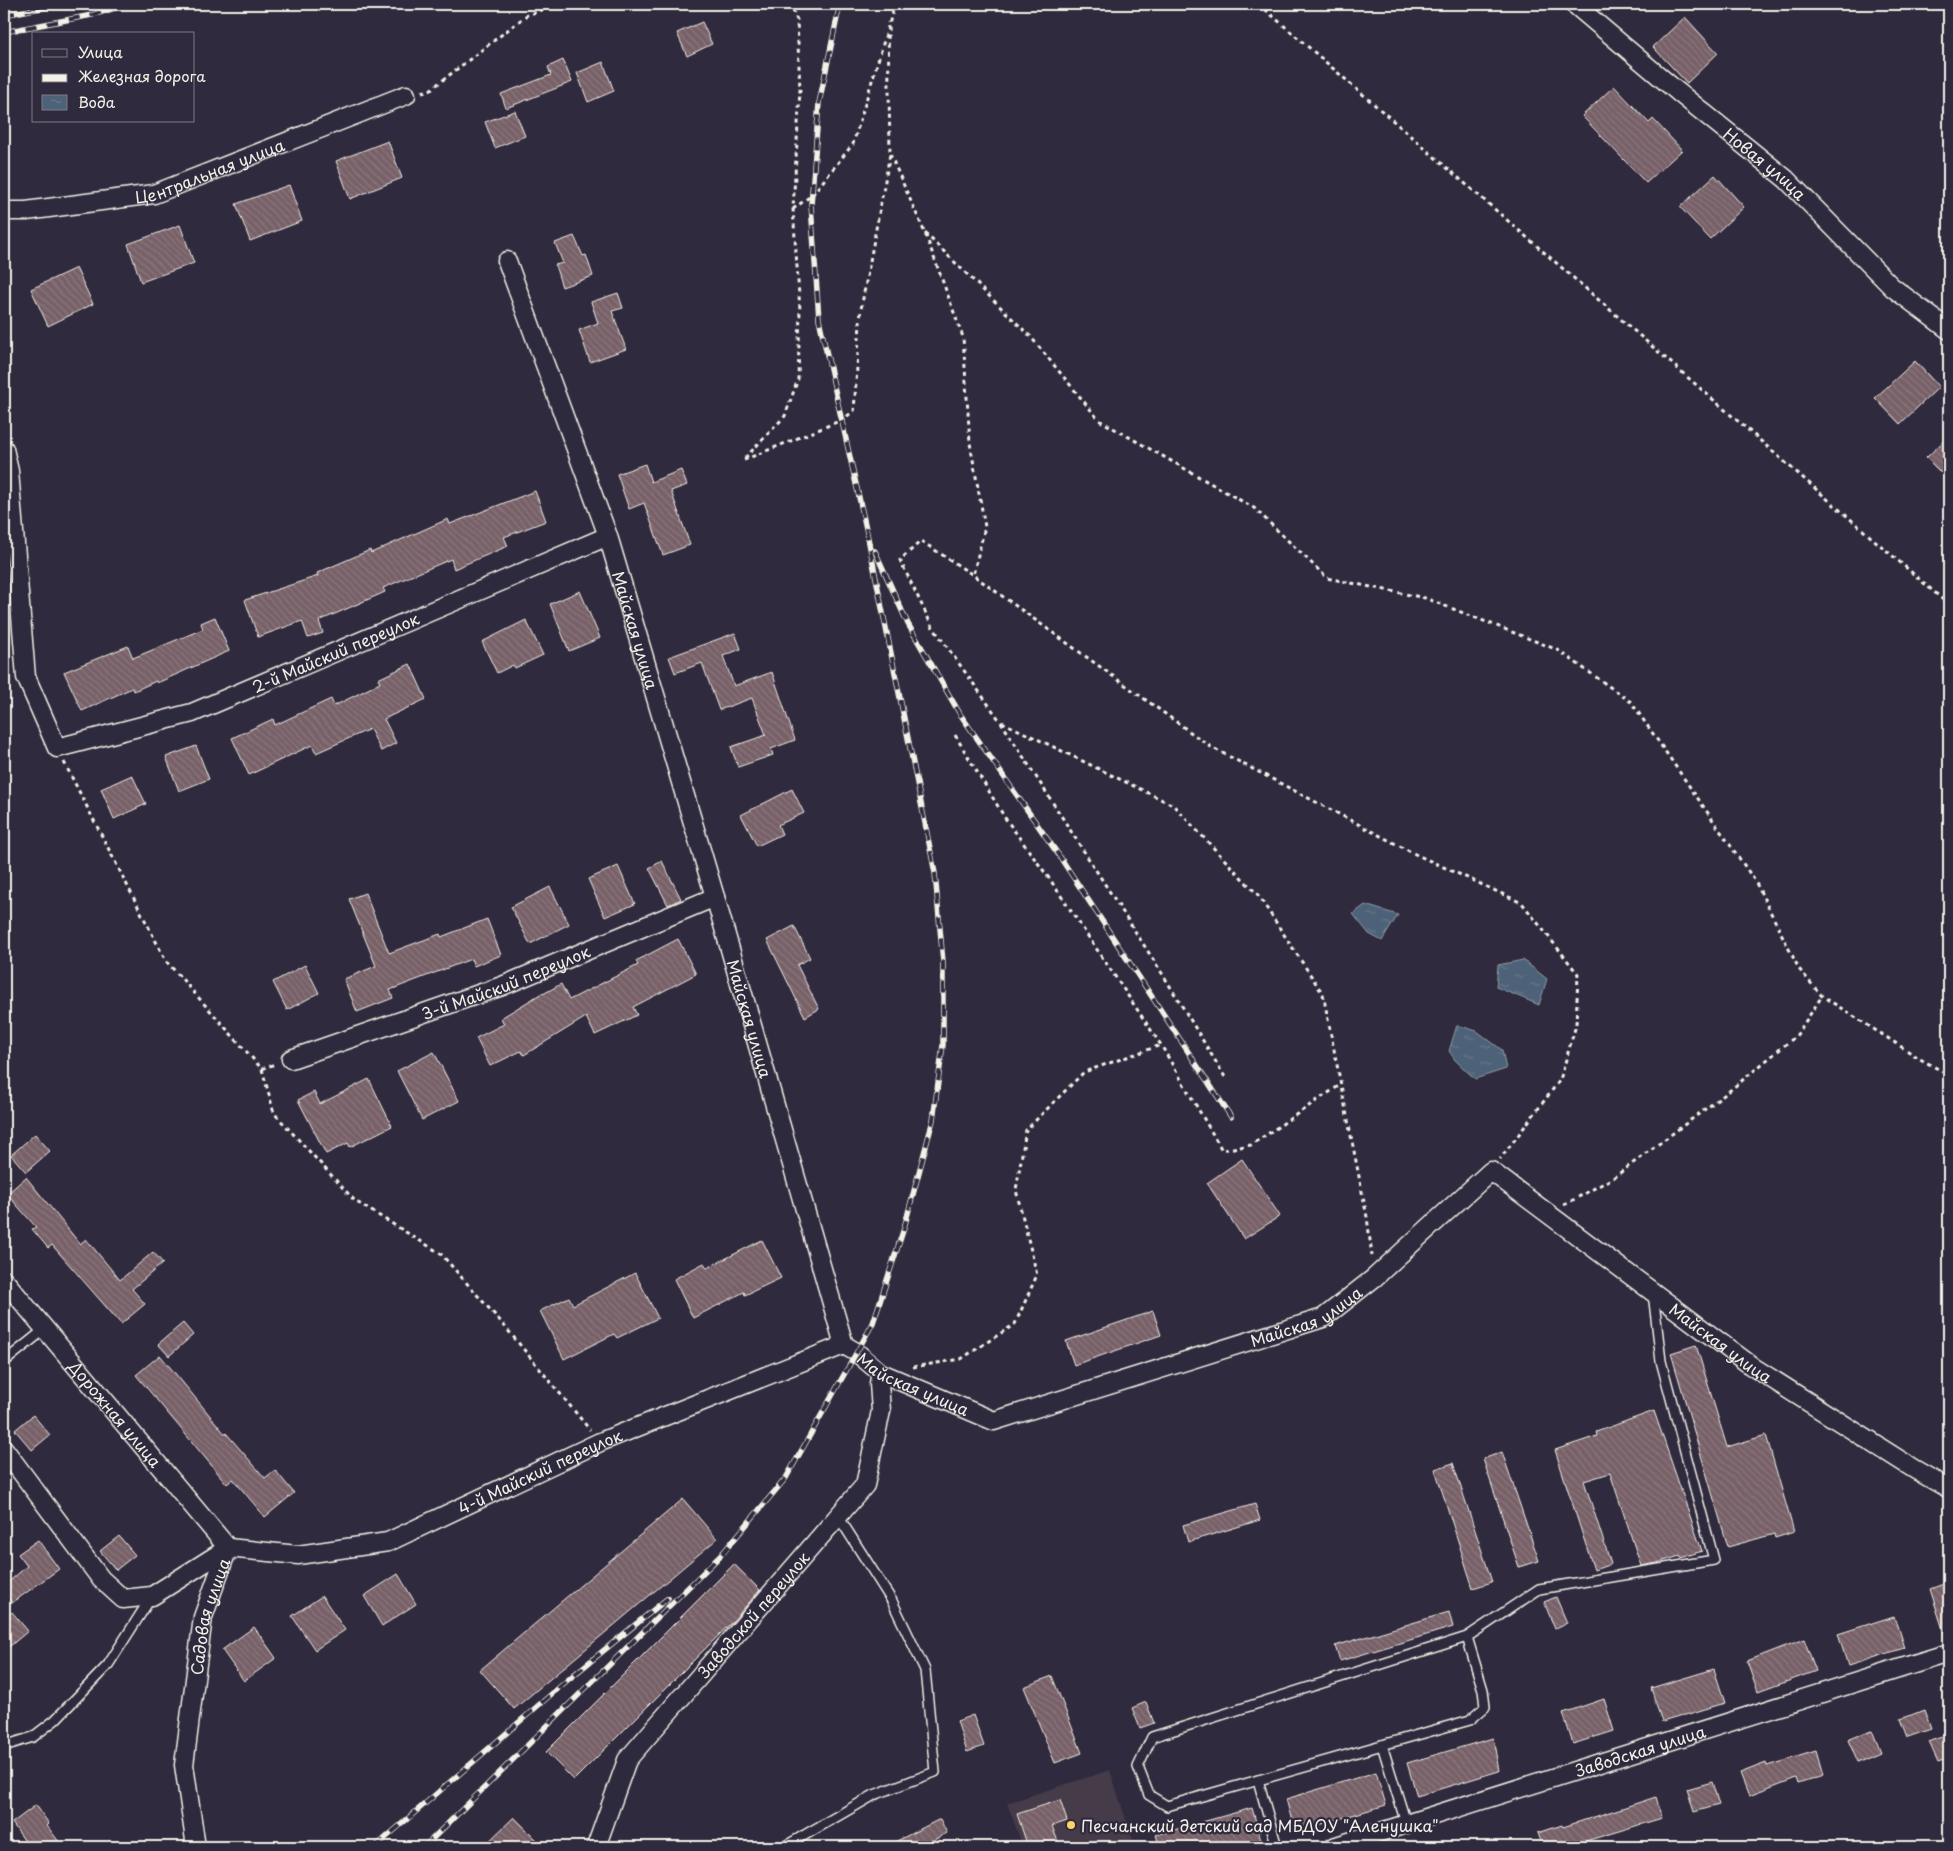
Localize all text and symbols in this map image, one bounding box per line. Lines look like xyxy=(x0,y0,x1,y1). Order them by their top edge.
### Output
legend xyxy=(32,32,195,122)
text: Улица xyxy=(78,40,123,63)
text: Железная дорога xyxy=(78,64,206,87)
text: Вода xyxy=(78,90,116,113)
street label: Новая улица xyxy=(1719,121,1812,205)
street label: Центральная улица xyxy=(134,132,288,208)
street label: Майская улица xyxy=(607,568,665,692)
street label: 2-й Майский переулок xyxy=(248,606,423,698)
street label: 3-й Майский переулок xyxy=(418,938,594,1025)
street label: Майская улица xyxy=(722,957,778,1081)
street label: Майская улица xyxy=(1247,1280,1367,1352)
street label: Майская улица xyxy=(1665,1297,1777,1388)
street label: Майская улица xyxy=(852,1346,973,1421)
street label: Дорожная улица xyxy=(63,1354,167,1472)
street label: 4-й Майский переулок xyxy=(454,1422,626,1519)
street label: Заводской переулок xyxy=(692,1546,815,1683)
street label: Садовая улица xyxy=(184,1554,235,1676)
street label: Заводская улица xyxy=(1572,1718,1708,1782)
place label: Песчанский детский сад МБДОУ "Аленушка" xyxy=(1081,1813,1439,1837)
marker: Песчанский детский сад МБДОУ "Аленушка" xyxy=(1065,1819,1077,1831)

